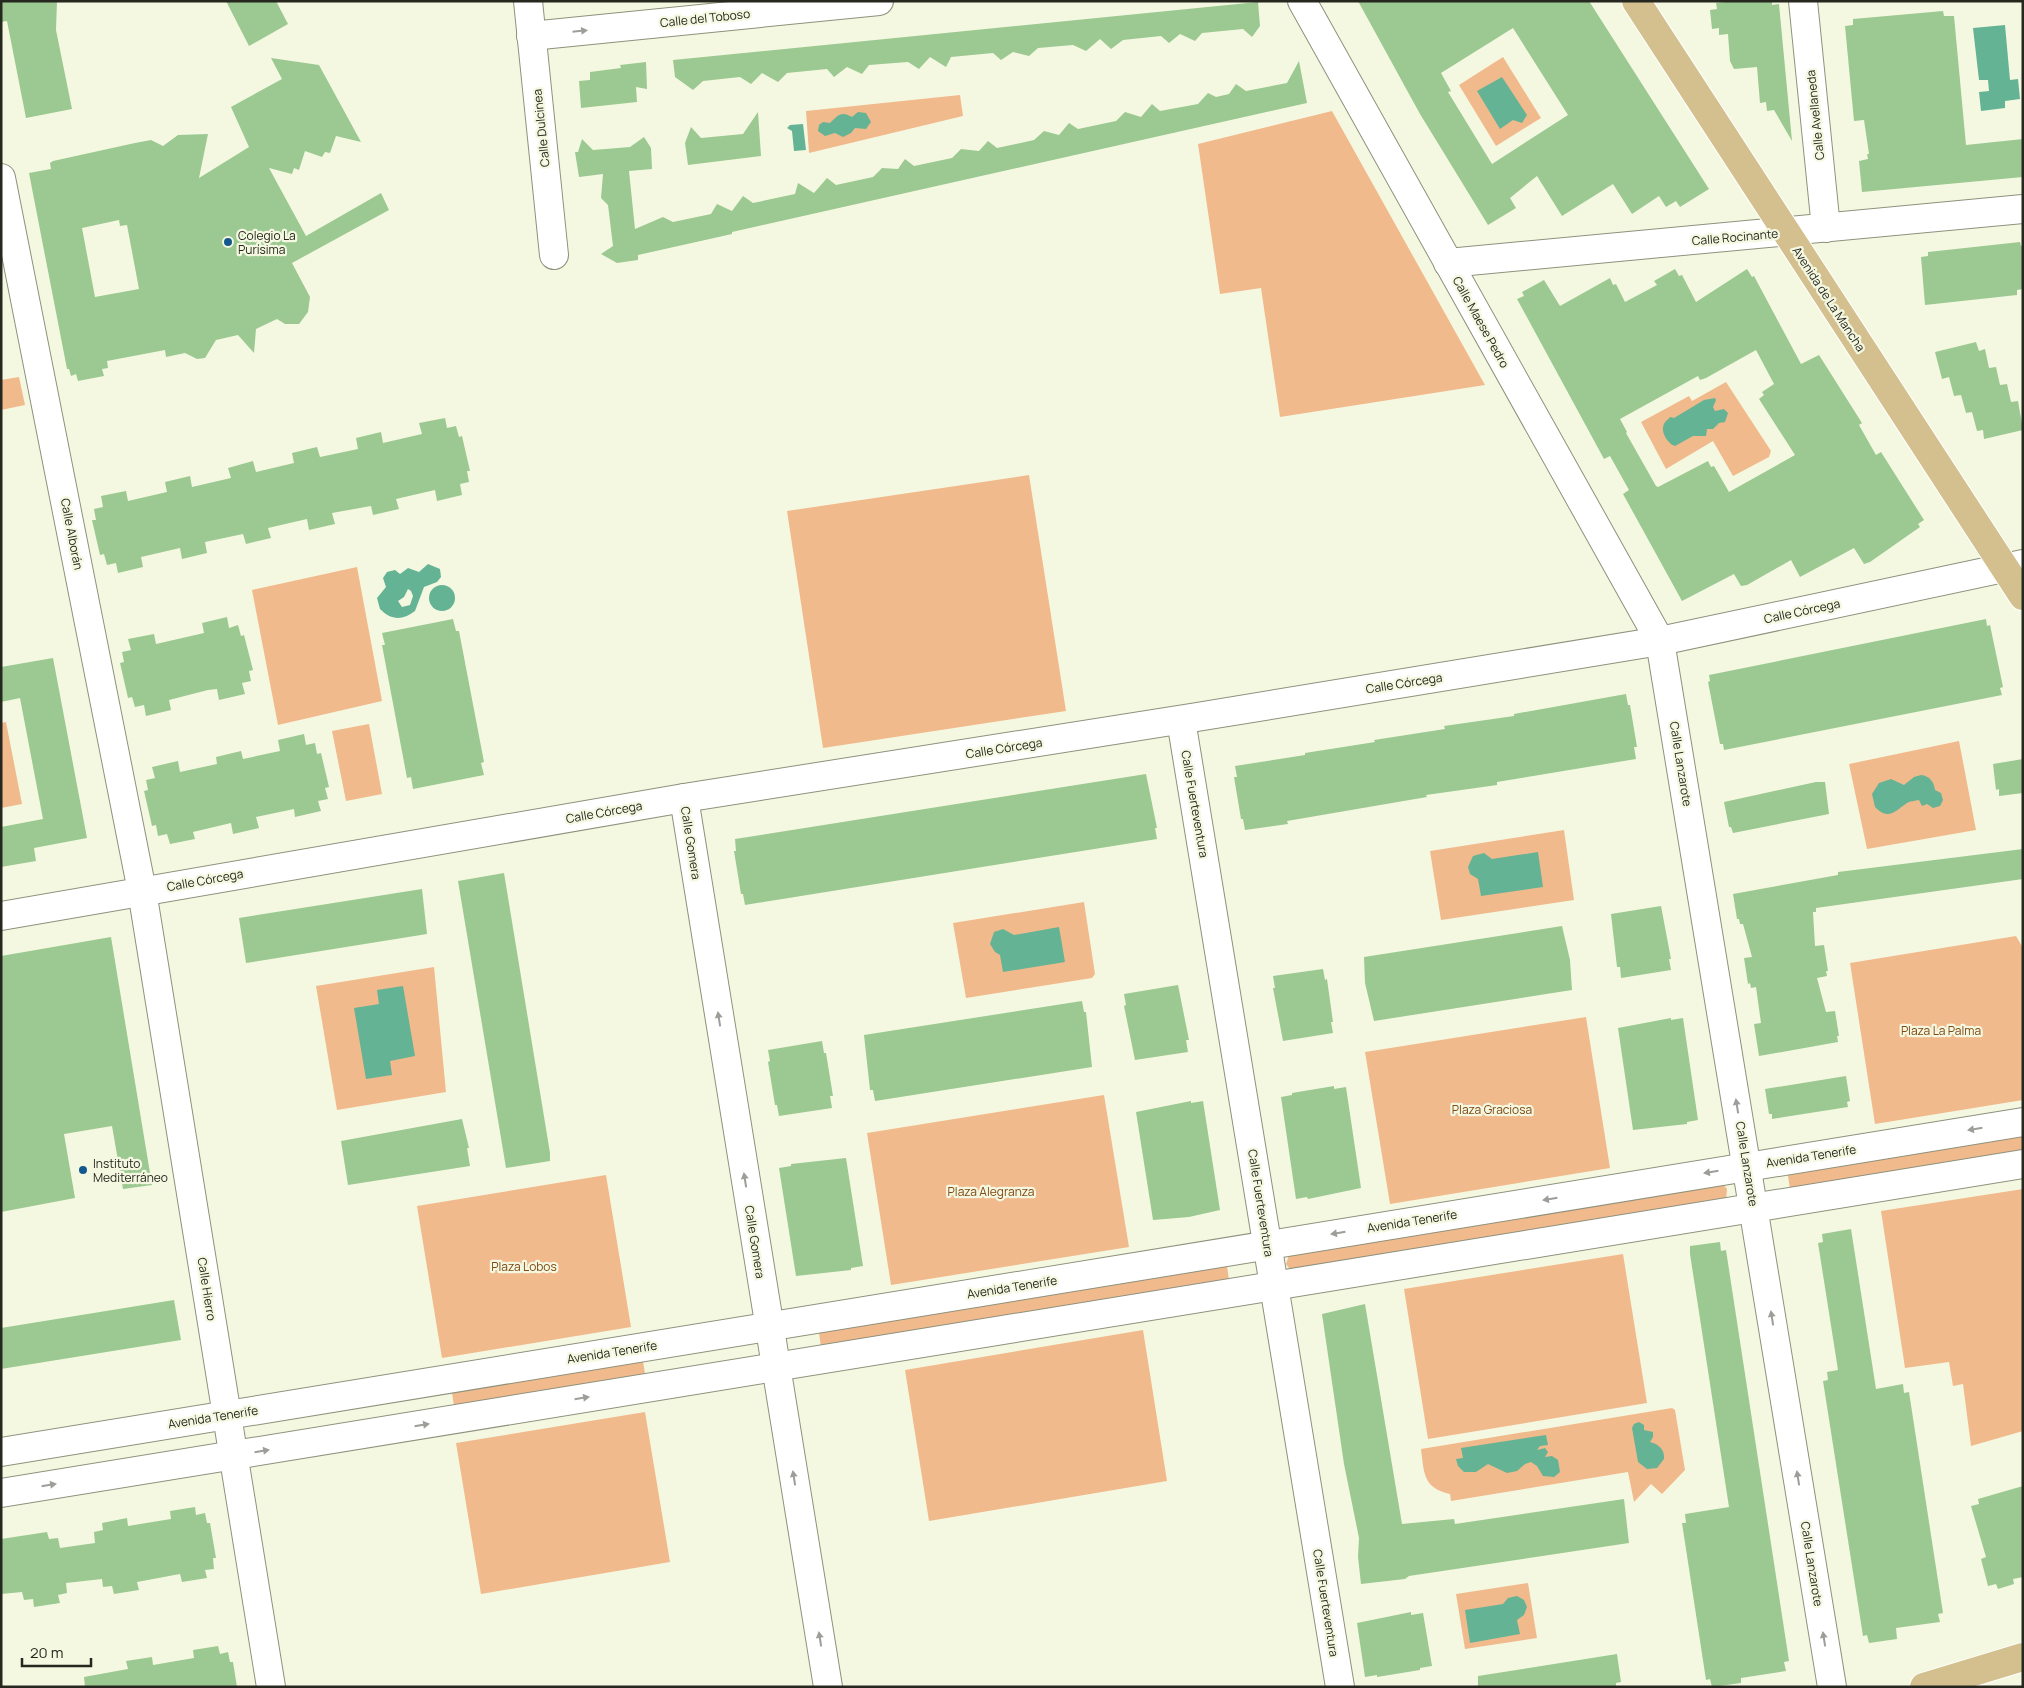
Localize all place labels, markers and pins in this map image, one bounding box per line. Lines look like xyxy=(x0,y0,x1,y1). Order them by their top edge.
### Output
place label: Colegio La Purísima xyxy=(238,227,296,258)
marker: Colegio La Purísima xyxy=(222,236,234,248)
place label: Instituto Mediterráneo xyxy=(93,1155,168,1186)
marker: Instituto Mediterráneo xyxy=(77,1164,89,1176)

